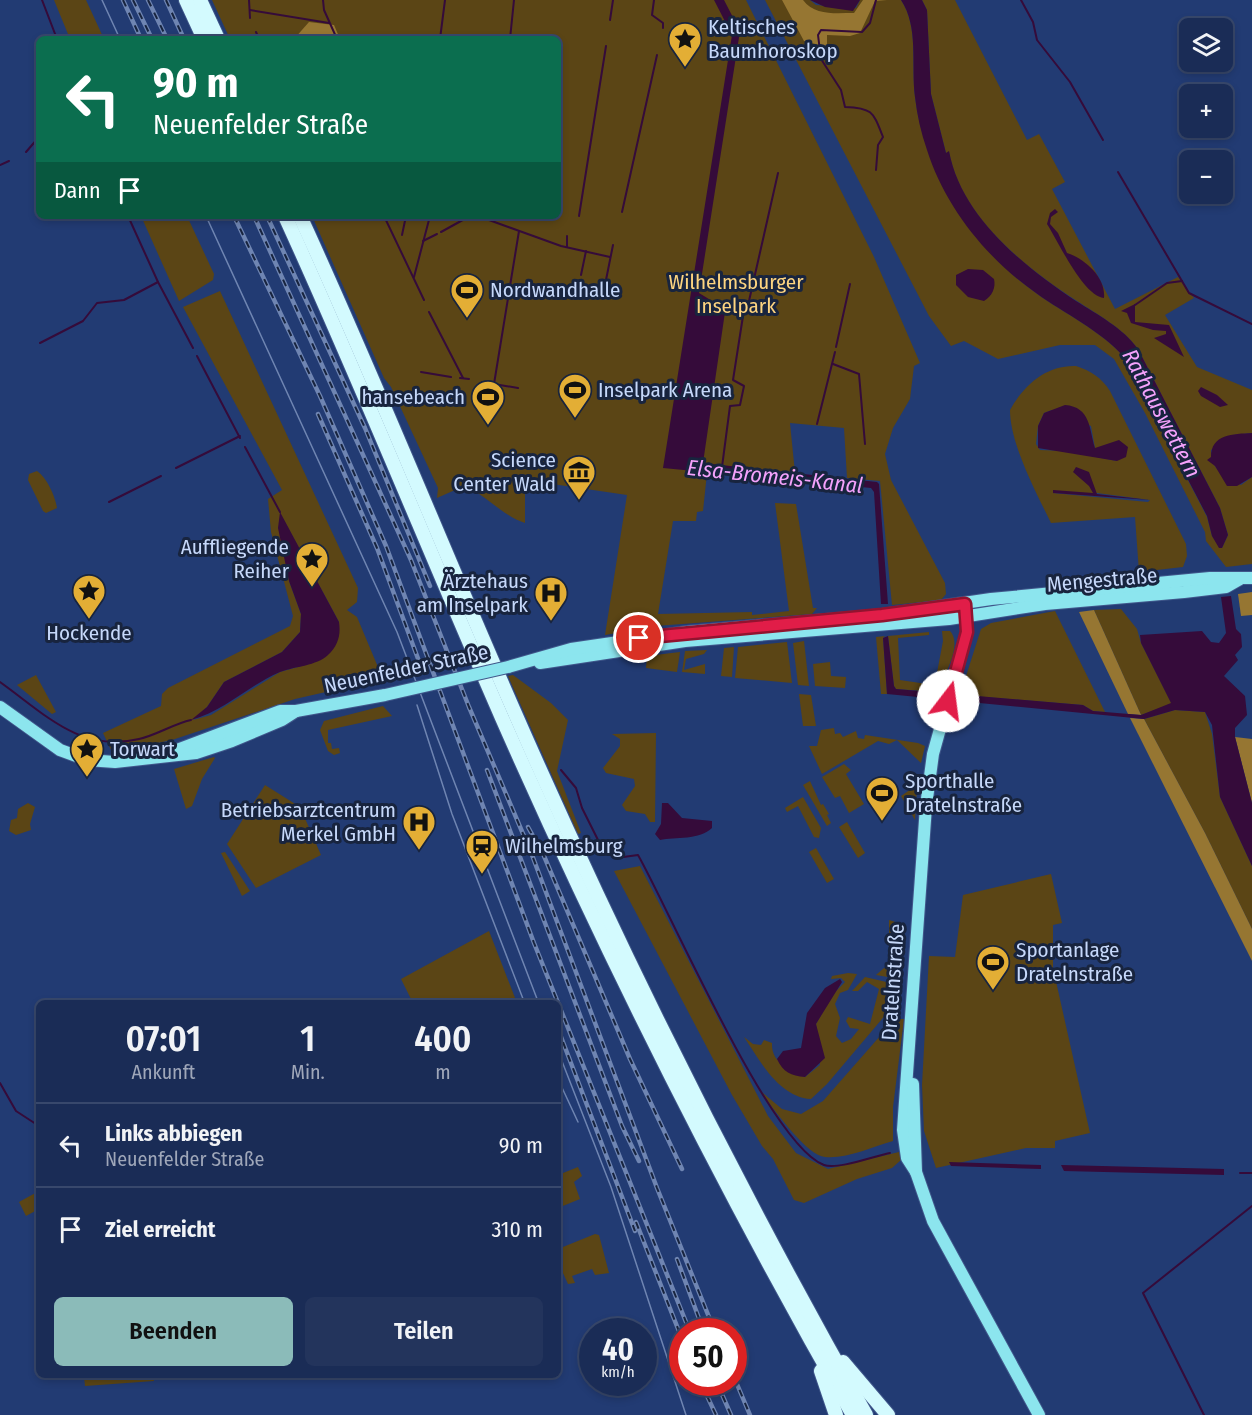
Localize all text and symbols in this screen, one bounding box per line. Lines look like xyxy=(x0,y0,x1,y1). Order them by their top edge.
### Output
place label: Keltisches Baumhoroskop xyxy=(708,14,838,64)
map controls xyxy=(1179,18,1233,204)
button: layers xyxy=(1179,18,1233,72)
place icon: Keltisches Baumhoroskop xyxy=(667,21,703,68)
text: 90 m xyxy=(153,58,238,108)
icon: left xyxy=(54,60,132,138)
button: + xyxy=(1179,84,1233,138)
text: Neuenfelder Straße xyxy=(153,109,368,141)
button: − xyxy=(1179,150,1233,204)
icon: arrive xyxy=(113,174,146,207)
text: Dann xyxy=(54,177,101,204)
park label: Wilhelmsburger Inselpark xyxy=(668,269,804,319)
sports icon: Nordwandhalle xyxy=(449,272,485,319)
place label: Nordwandhalle xyxy=(490,277,620,303)
water label: Rathauswettern xyxy=(1116,344,1207,482)
sports icon: Inselpark Arena xyxy=(557,372,593,419)
place label: Inselpark Arena xyxy=(598,377,732,403)
sports icon: hansebeach xyxy=(470,379,506,426)
place label: hansebeach xyxy=(362,384,465,410)
place label: Science Center Wald xyxy=(453,447,556,497)
museum icon: Science Center Wald xyxy=(561,454,597,501)
water label: Elsa-Bromeis-Kanal xyxy=(686,454,864,499)
place label: Auffliegende Reiher xyxy=(181,534,290,584)
place icon: Auffliegende Reiher xyxy=(294,541,330,588)
street label: Mengestraße xyxy=(1046,562,1158,598)
place label: Ärztehaus am Inselpark xyxy=(417,568,528,618)
place icon: Hockende xyxy=(71,573,107,620)
hospital icon: Ärztehaus am Inselpark xyxy=(533,575,569,622)
pin xyxy=(613,612,664,663)
place label: Hockende xyxy=(46,620,132,646)
icon: arrive xyxy=(622,621,655,654)
street label: Neuenfelder Straße xyxy=(321,639,491,699)
position arrow xyxy=(916,669,980,733)
place icon: Torwart xyxy=(69,731,105,778)
place label: Torwart xyxy=(110,736,175,762)
place label: Sporthalle Dratelnstraße xyxy=(905,768,1022,818)
sports icon: Sporthalle Dratelnstraße xyxy=(864,775,900,822)
place label: Betriebsarztcentrum Merkel GmbH xyxy=(221,797,396,847)
hospital icon: Betriebsarztcentrum Merkel GmbH xyxy=(401,804,437,851)
station icon: Wilhelmsburg xyxy=(464,828,500,875)
place label: Wilhelmsburg xyxy=(505,833,623,859)
street label: Dratelnstraße xyxy=(876,923,910,1041)
place label: Sportanlage Dratelnstraße xyxy=(1016,937,1133,987)
sports icon: Sportanlage Dratelnstraße xyxy=(975,944,1011,991)
text: 07:01 xyxy=(126,1017,201,1061)
text: 1 xyxy=(300,1017,315,1061)
text: 400 xyxy=(414,1017,471,1061)
text: Ankunft xyxy=(131,1060,195,1084)
text: Min. xyxy=(291,1060,325,1084)
text: m xyxy=(435,1060,451,1084)
text: Links abbiegen xyxy=(105,1120,243,1147)
icon: left xyxy=(54,1129,87,1162)
text: 90 m xyxy=(499,1132,543,1159)
text: Neuenfelder Straße xyxy=(105,1147,264,1171)
icon: arrive xyxy=(54,1213,87,1246)
text: Ziel erreicht xyxy=(105,1216,216,1243)
text: 310 m xyxy=(491,1216,543,1243)
button: Beenden xyxy=(54,1297,293,1366)
button: Teilen xyxy=(305,1297,543,1366)
speed limit sign: 50 xyxy=(669,1318,747,1396)
text: 40 xyxy=(602,1332,634,1368)
text: km/h xyxy=(601,1363,635,1381)

